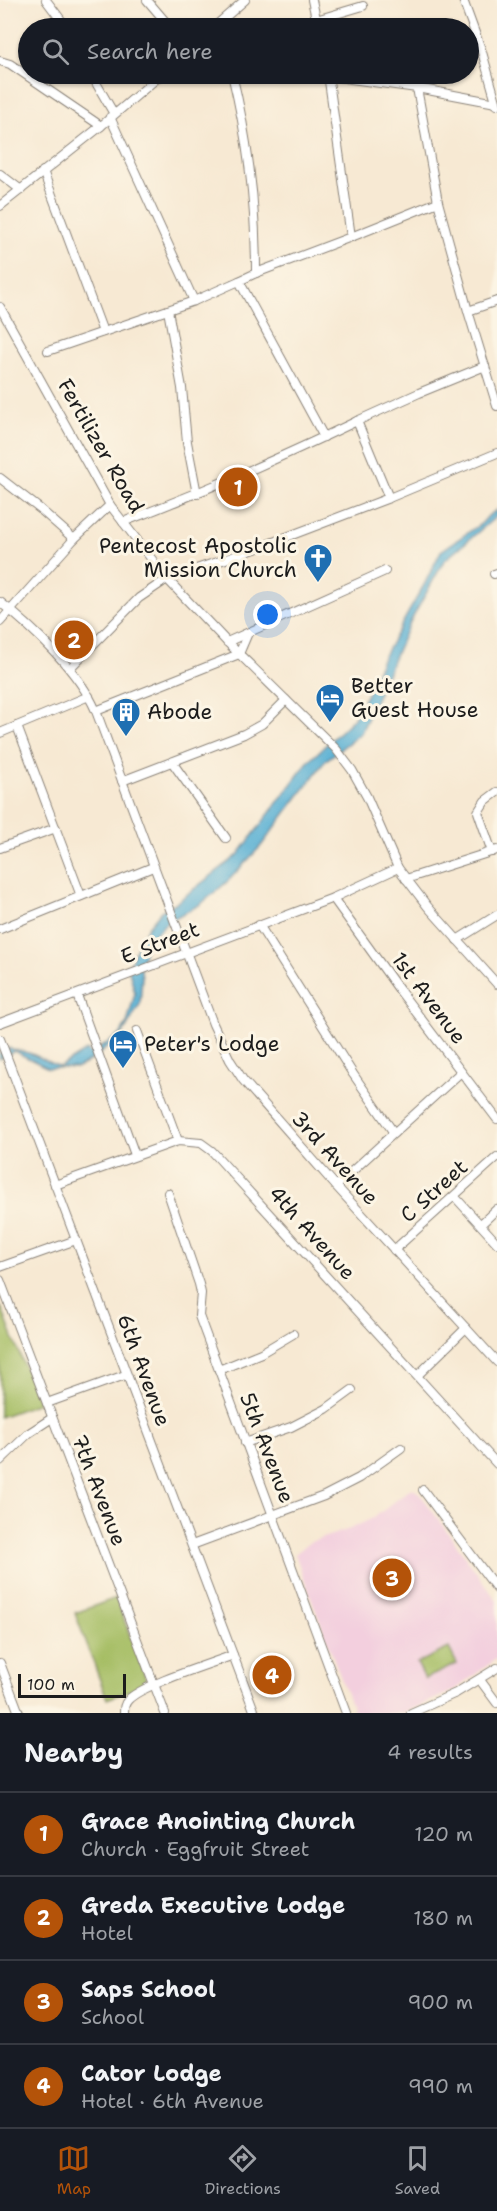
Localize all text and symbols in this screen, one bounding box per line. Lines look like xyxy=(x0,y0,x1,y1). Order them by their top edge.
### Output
search box xyxy=(18,18,479,84)
icon: search xyxy=(39,35,72,68)
text: Search here xyxy=(87,37,213,66)
street label: Fertilizer Road xyxy=(51,374,151,518)
pin: 1 xyxy=(218,464,258,510)
place label: Pentecost Apostolic Mission Church xyxy=(99,532,297,584)
church icon: Pentecost Apostolic Mission Church xyxy=(302,542,334,584)
your location xyxy=(253,600,282,629)
pin: 2 xyxy=(54,618,94,662)
place label: Better Guest House xyxy=(351,672,479,724)
hotel icon: Better Guest House xyxy=(314,682,346,724)
building icon: Abode xyxy=(110,696,142,738)
place label: Abode xyxy=(147,698,212,726)
street label: E Street xyxy=(117,915,203,971)
street label: 1st Avenue xyxy=(385,946,473,1050)
hotel icon: Peter's Lodge xyxy=(107,1028,139,1070)
place label: Peter's Lodge xyxy=(144,1030,280,1058)
street label: 3rd Avenue xyxy=(285,1105,385,1211)
street label: C Street xyxy=(394,1153,474,1229)
street label: 4th Avenue xyxy=(262,1180,362,1286)
street label: 6th Avenue xyxy=(111,1310,177,1430)
street label: 5th Avenue xyxy=(233,1389,301,1507)
street label: 7th Avenue xyxy=(65,1430,133,1550)
pin: 3 xyxy=(372,1556,412,1600)
pin: 4 xyxy=(252,1652,292,1698)
scale bar xyxy=(18,1671,126,1698)
text: 100 m xyxy=(27,1674,75,1695)
text: Nearby xyxy=(24,1735,123,1770)
text: 4 results xyxy=(387,1739,473,1765)
text: Grace Anointing Church xyxy=(81,1807,355,1836)
text: 1 xyxy=(39,1821,48,1847)
text: 120 m xyxy=(414,1821,473,1847)
text: Church · Eggfruit Street xyxy=(81,1836,310,1862)
text: Greda Executive Lodge xyxy=(81,1891,345,1920)
text: 2 xyxy=(37,1905,51,1931)
text: 180 m xyxy=(413,1905,473,1931)
text: Hotel xyxy=(81,1920,133,1946)
text: Saps School xyxy=(81,1975,216,2004)
text: 3 xyxy=(37,1989,51,2015)
text: 900 m xyxy=(407,1989,473,2015)
text: School xyxy=(81,2004,144,2030)
text: Cator Lodge xyxy=(81,2059,222,2088)
text: 4 xyxy=(37,2073,51,2099)
text: 990 m xyxy=(408,2073,473,2099)
text: Hotel · 6th Avenue xyxy=(81,2088,264,2114)
tab: Map xyxy=(57,2142,91,2199)
tab: Directions xyxy=(205,2142,281,2199)
tab: Saved xyxy=(395,2142,440,2199)

